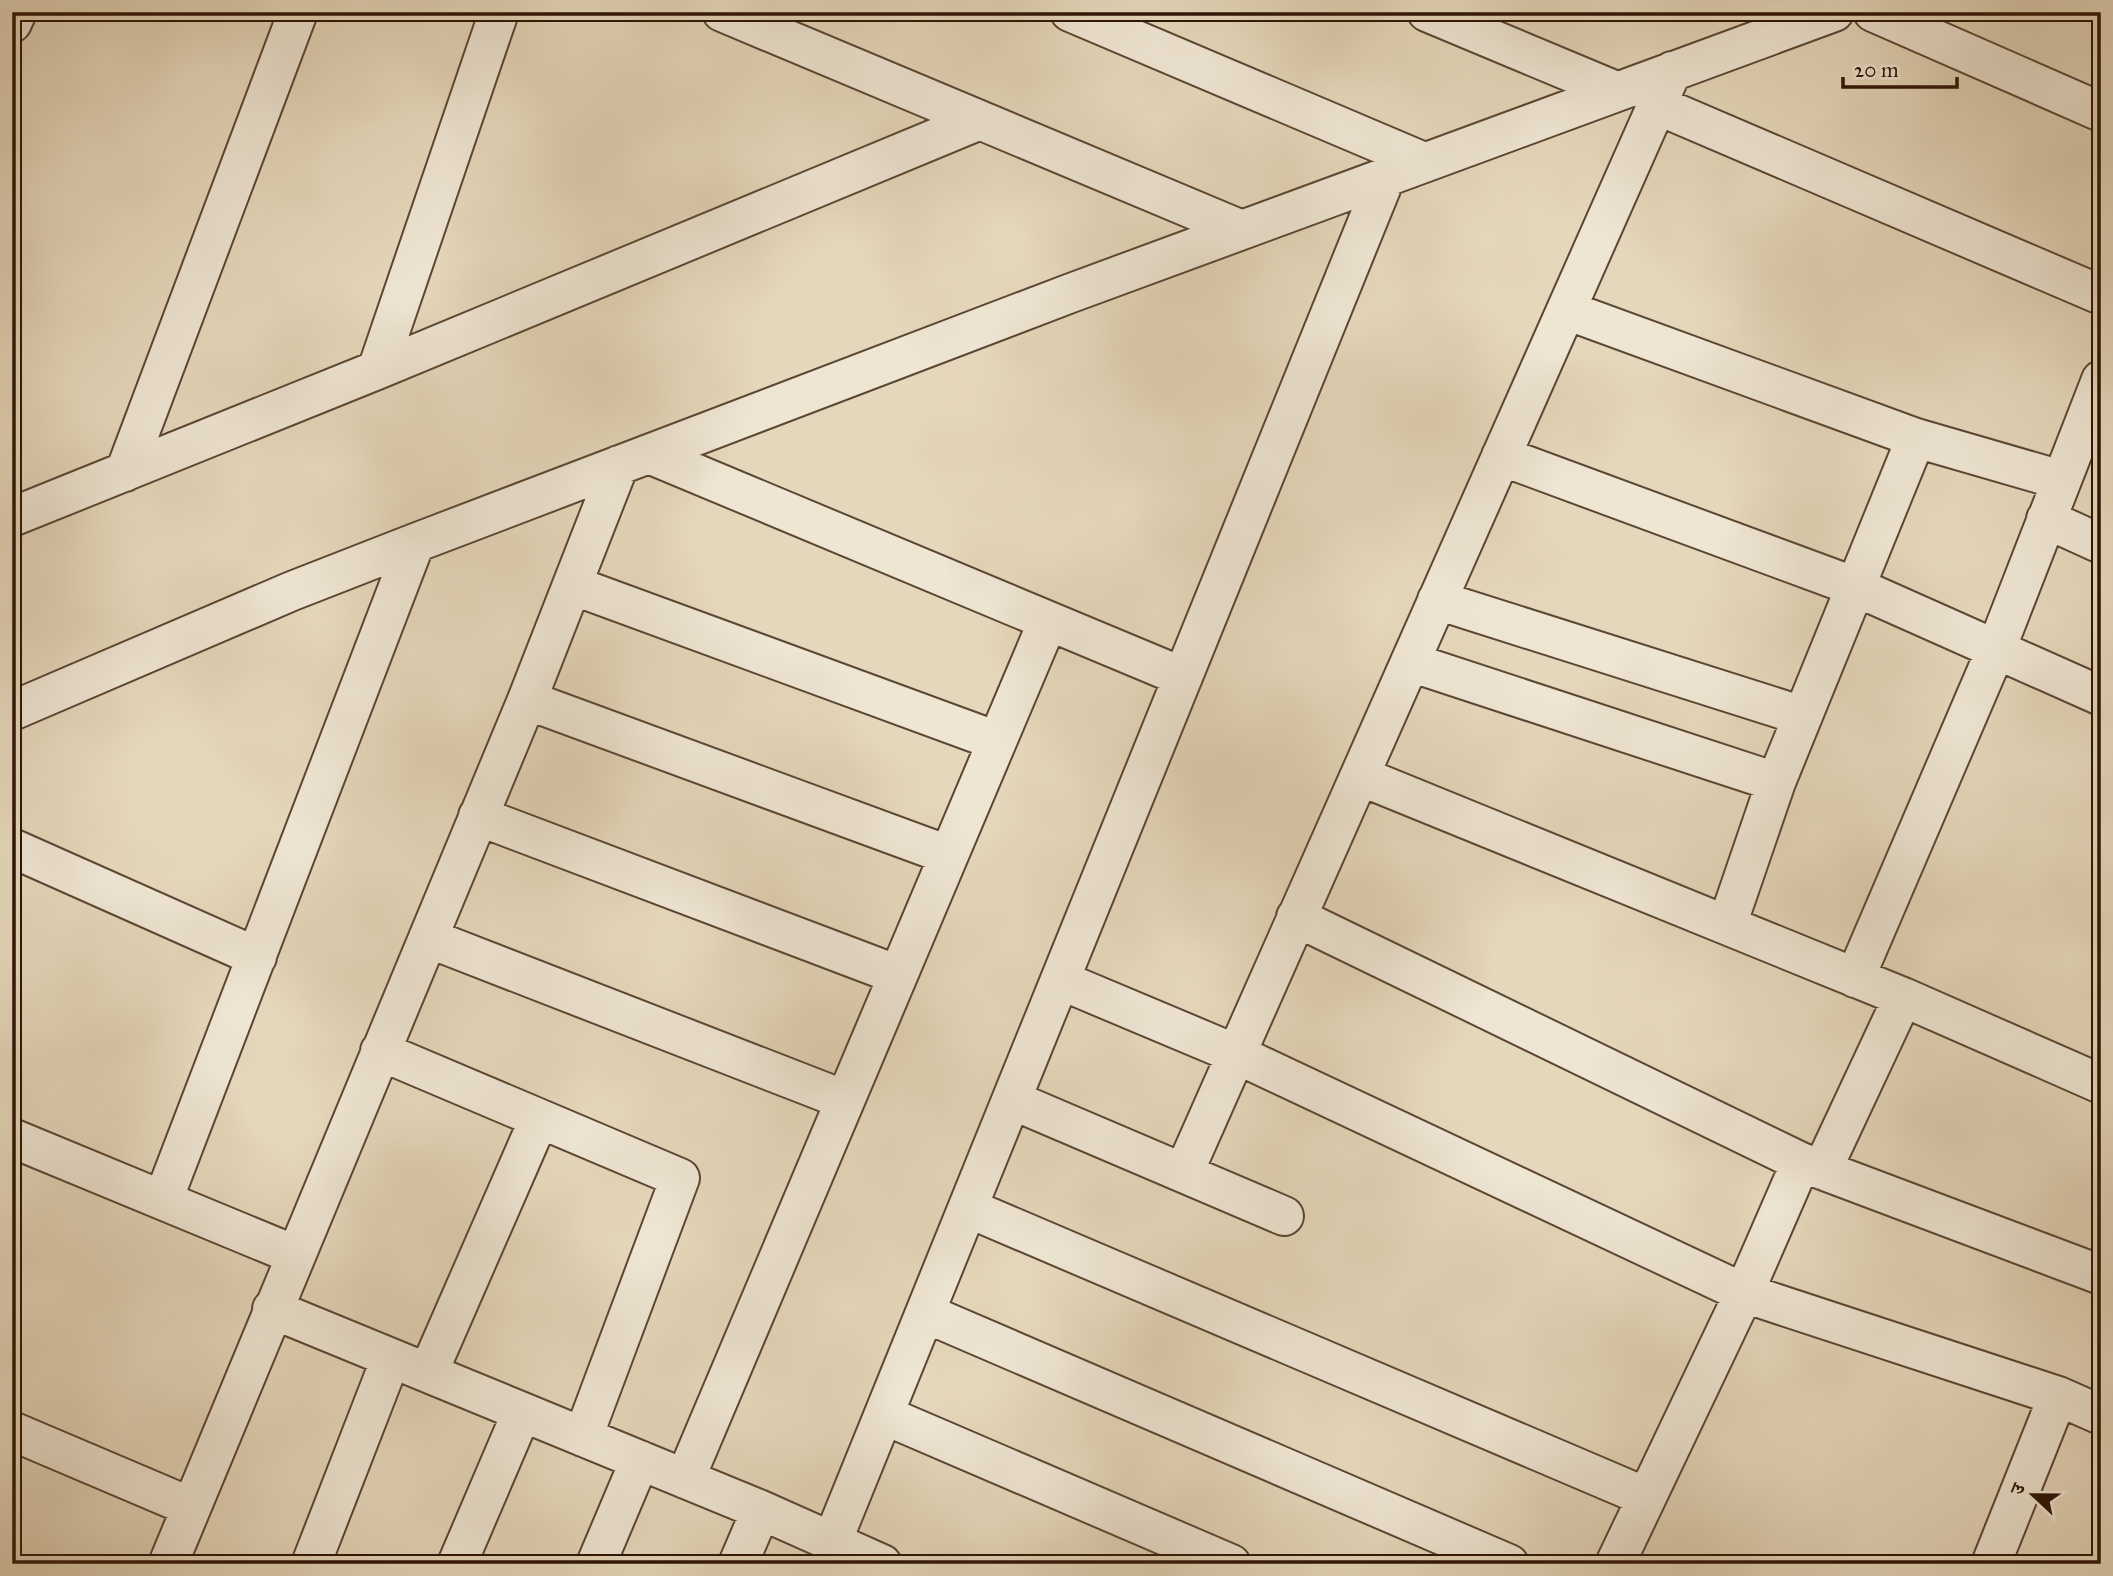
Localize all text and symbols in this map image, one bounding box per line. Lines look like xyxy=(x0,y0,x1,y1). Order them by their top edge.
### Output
scale bar xyxy=(1843,46,1957,90)
text: 20 m xyxy=(1854,57,1899,83)
north arrow xyxy=(1997,1460,2068,1530)
text: उ xyxy=(2004,1479,2031,1499)

